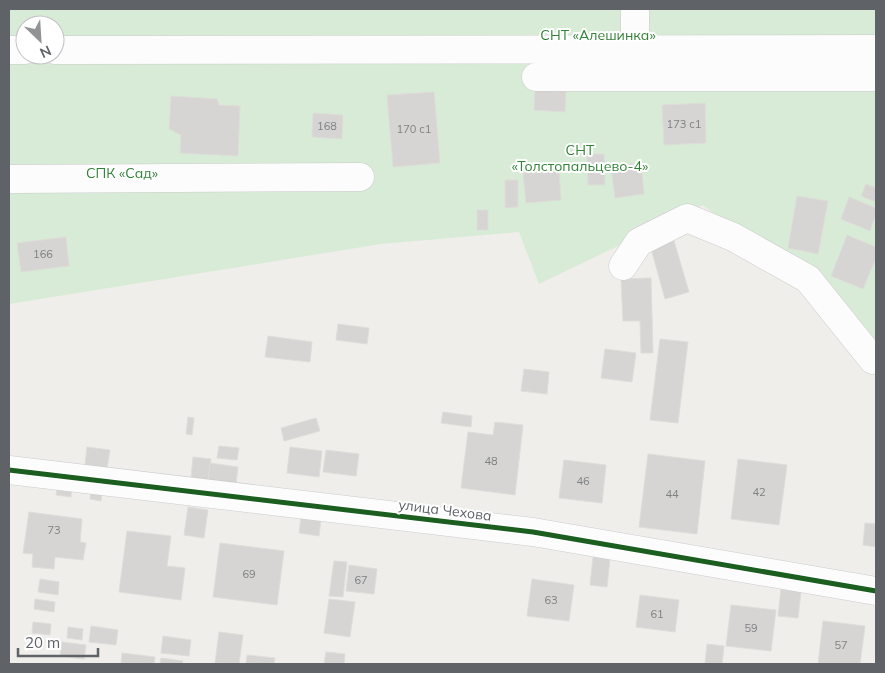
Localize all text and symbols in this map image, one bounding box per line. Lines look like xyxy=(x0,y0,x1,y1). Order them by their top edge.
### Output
north arrow xyxy=(15,15,65,65)
park label: СНТ «Алешинка» xyxy=(540,26,656,44)
text: N xyxy=(37,41,54,62)
house number: 173 с1 xyxy=(667,117,701,131)
house number: 168 xyxy=(317,119,337,133)
house number: 170 с1 xyxy=(397,122,431,136)
park label: СНТ «Толстопальцево-4» xyxy=(512,141,648,175)
park label: СПК «Сад» xyxy=(86,164,158,182)
house number: 166 xyxy=(33,247,53,261)
house number: 48 xyxy=(484,454,498,468)
house number: 46 xyxy=(576,474,590,488)
house number: 42 xyxy=(752,485,766,499)
house number: 44 xyxy=(665,487,679,501)
street label: улица Чехова xyxy=(397,495,493,525)
house number: 73 xyxy=(47,523,61,537)
house number: 69 xyxy=(242,567,256,581)
house number: 67 xyxy=(354,573,368,587)
house number: 63 xyxy=(544,593,558,607)
house number: 61 xyxy=(650,607,664,621)
house number: 59 xyxy=(744,621,758,635)
scale bar xyxy=(18,626,98,658)
text: 20 m xyxy=(25,633,60,652)
house number: 57 xyxy=(834,638,848,652)

